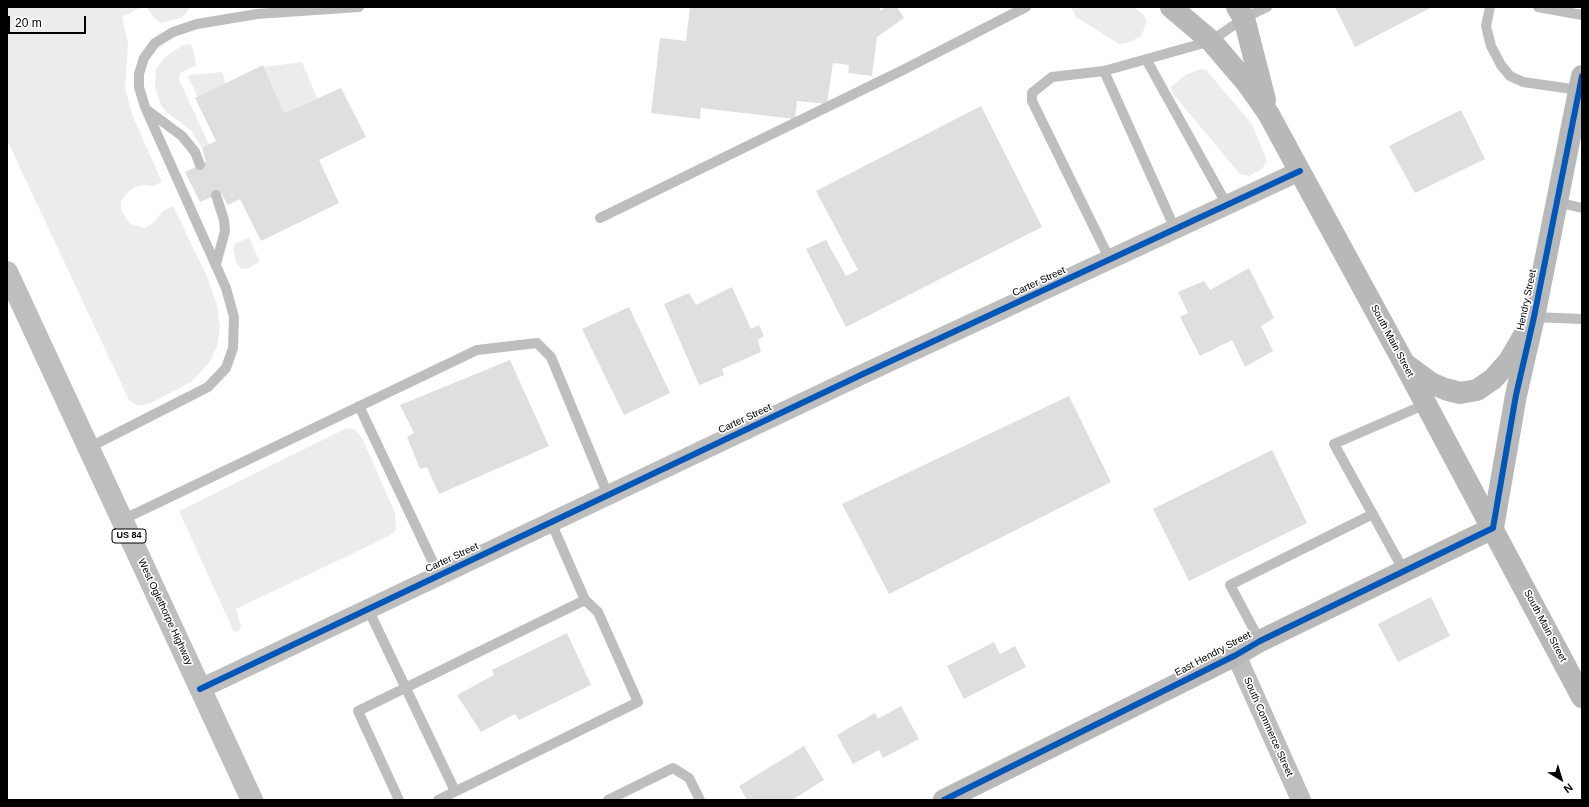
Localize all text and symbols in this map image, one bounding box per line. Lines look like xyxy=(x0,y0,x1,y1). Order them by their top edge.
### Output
scale bar xyxy=(10,8,88,34)
text: 20 m xyxy=(15,16,42,30)
street label: Carter Street xyxy=(1011,264,1067,300)
street label: Hendry Street xyxy=(1515,269,1539,331)
street label: South Main Street xyxy=(1368,303,1416,379)
street label: Carter Street xyxy=(717,401,773,437)
road number: US 84 xyxy=(112,529,146,543)
street label: Carter Street xyxy=(424,540,480,576)
street label: West Oglethorpe Highway xyxy=(135,557,195,667)
street label: South Main Street xyxy=(1521,588,1569,664)
street label: East Hendry Street xyxy=(1173,629,1253,679)
street label: South Commerce Street xyxy=(1241,676,1295,778)
north arrow xyxy=(1541,759,1581,799)
text: N xyxy=(1562,781,1575,796)

